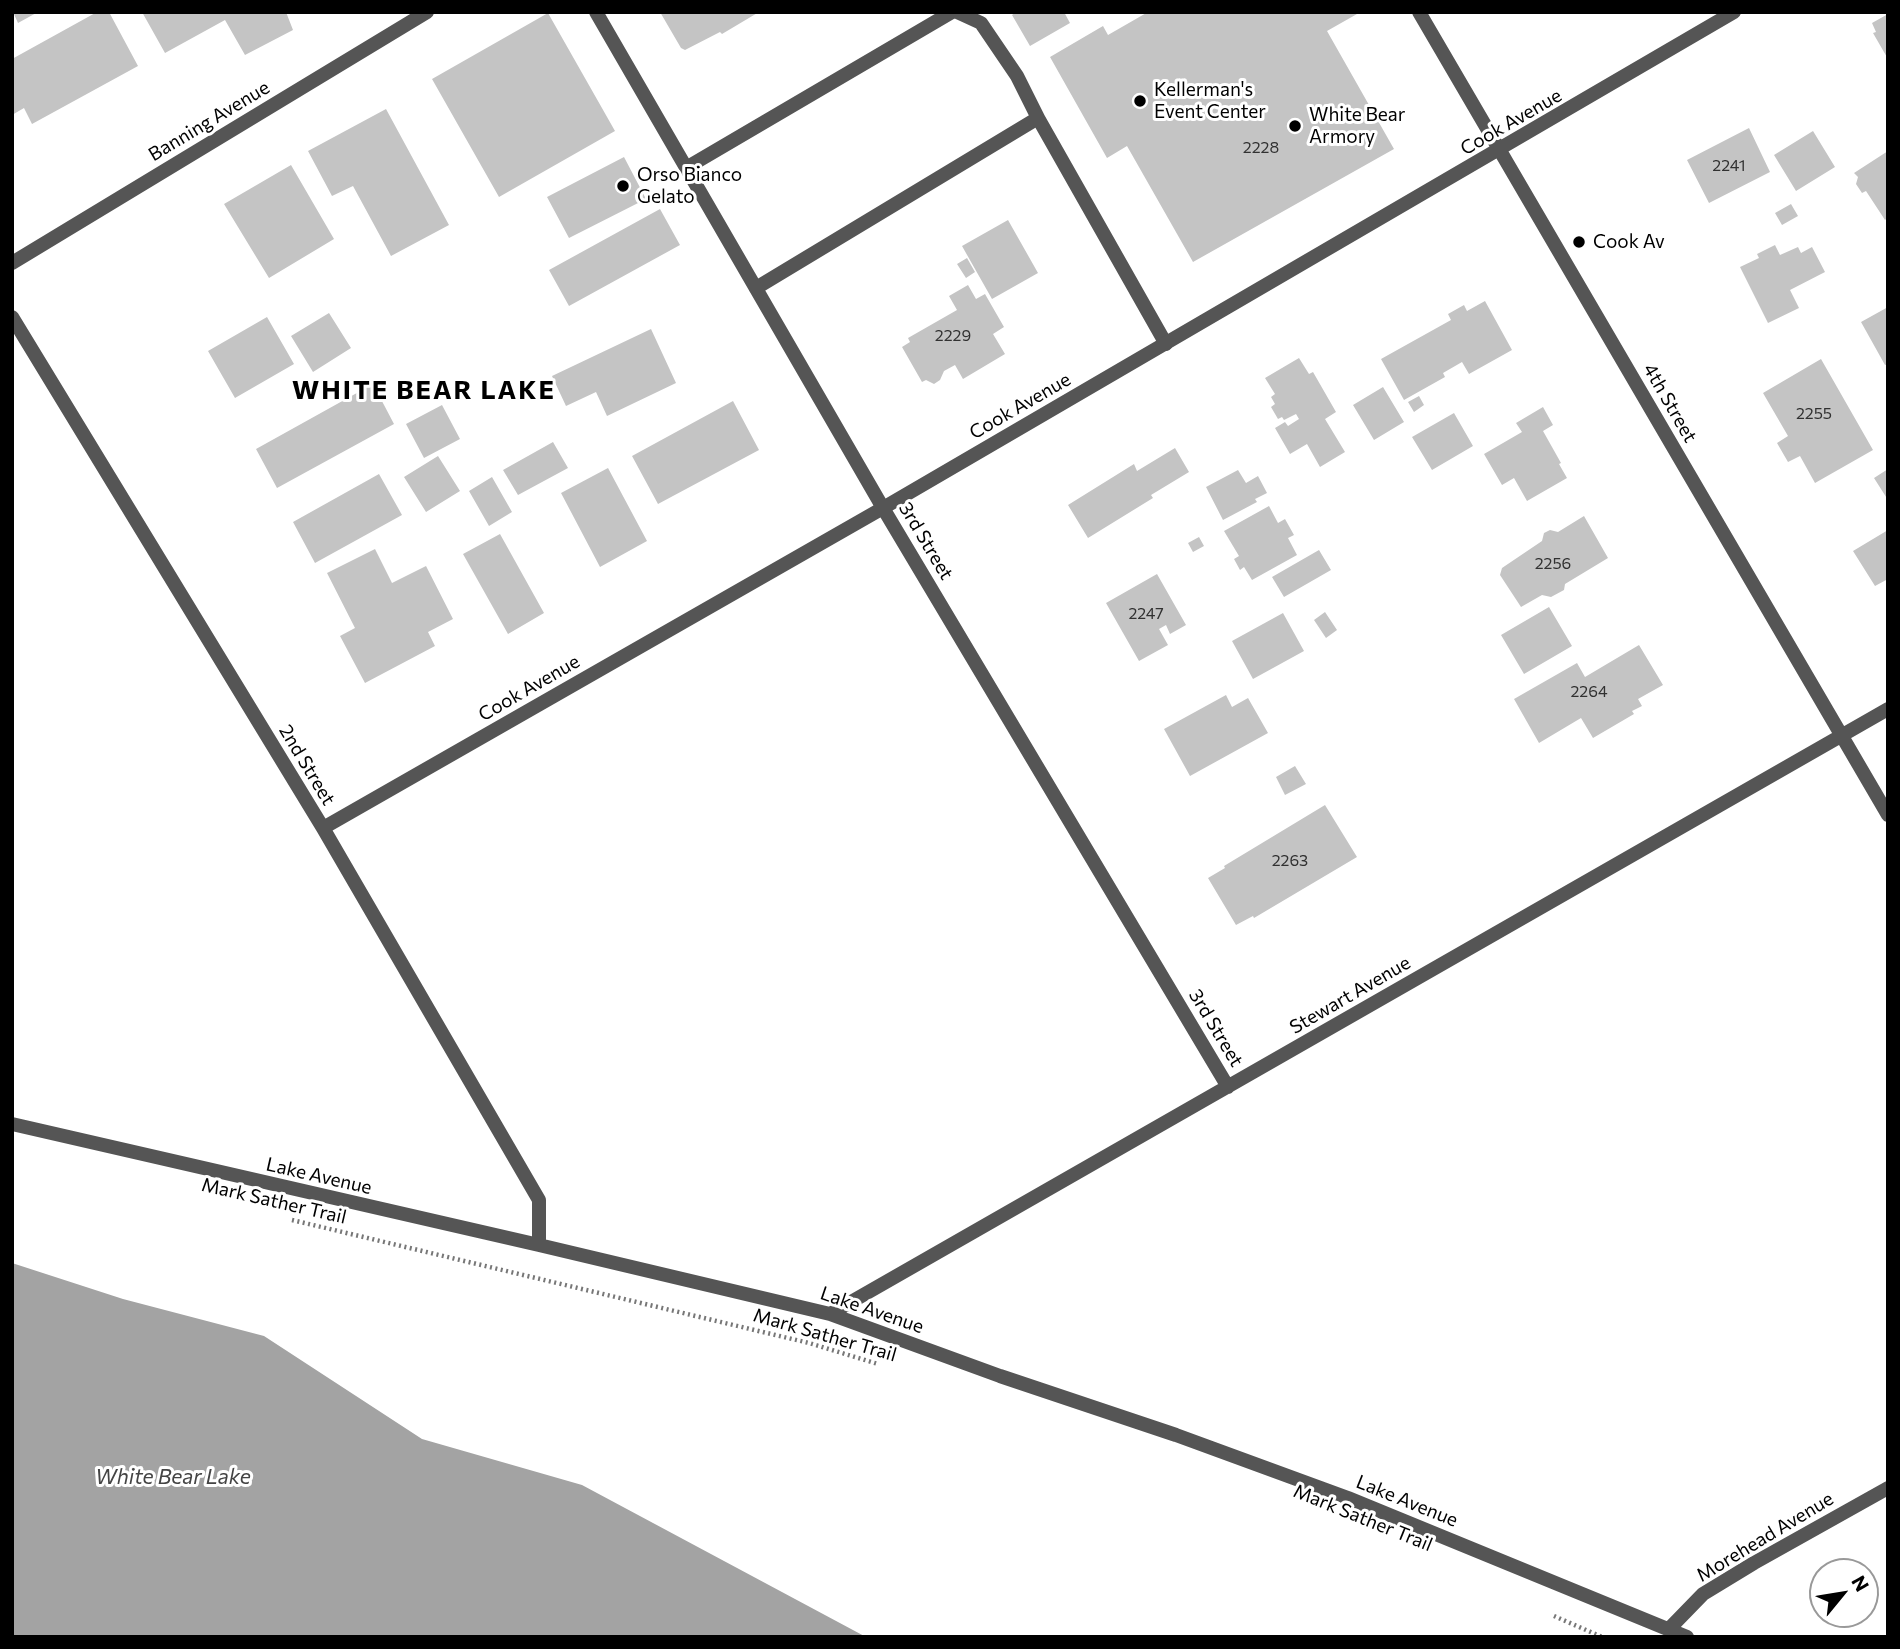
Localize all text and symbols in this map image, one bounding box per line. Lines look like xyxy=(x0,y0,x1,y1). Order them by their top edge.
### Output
street label: Banning Avenue xyxy=(144,76,274,166)
place label: Kellerman's Event Center xyxy=(1154,79,1266,123)
street label: Cook Avenue xyxy=(1456,84,1566,160)
marker: Kellerman's Event Center xyxy=(1132,93,1148,109)
place label: White Bear Armory xyxy=(1309,104,1405,148)
marker: White Bear Armory xyxy=(1287,118,1303,134)
house number: 2228 xyxy=(1243,138,1279,158)
house number: 2241 xyxy=(1712,156,1746,176)
place label: Orso Bianco Gelato xyxy=(637,164,742,208)
marker: Orso Bianco Gelato xyxy=(615,178,631,194)
place label: Cook Av xyxy=(1593,231,1665,253)
marker: Cook Av xyxy=(1571,234,1587,250)
house number: 2229 xyxy=(935,326,971,346)
street label: 4th Street xyxy=(1638,359,1702,447)
street label: Cook Avenue xyxy=(965,368,1075,444)
district label: WHITE BEAR LAKE xyxy=(294,374,554,406)
house number: 2255 xyxy=(1796,404,1832,424)
street label: 3rd Street xyxy=(894,498,958,584)
house number: 2256 xyxy=(1535,554,1571,574)
house number: 2247 xyxy=(1128,604,1164,624)
street label: Cook Avenue xyxy=(474,650,584,726)
house number: 2264 xyxy=(1570,682,1608,702)
street label: 2nd Street xyxy=(274,721,340,809)
house number: 2263 xyxy=(1272,851,1308,871)
street label: Stewart Avenue xyxy=(1286,951,1414,1039)
street label: 3rd Street xyxy=(1184,985,1248,1071)
street label: Lake Avenue xyxy=(264,1153,374,1199)
street label: Mark Sather Trail xyxy=(199,1173,349,1229)
street label: Lake Avenue xyxy=(817,1282,927,1338)
street label: Mark Sather Trail xyxy=(751,1304,899,1366)
water label: White Bear Lake xyxy=(95,1464,251,1490)
street label: Lake Avenue xyxy=(1353,1470,1461,1532)
street label: Mark Sather Trail xyxy=(1290,1480,1436,1556)
street label: Morehead Avenue xyxy=(1692,1487,1838,1587)
north arrow xyxy=(1809,1558,1879,1628)
text: N xyxy=(1847,1571,1874,1595)

